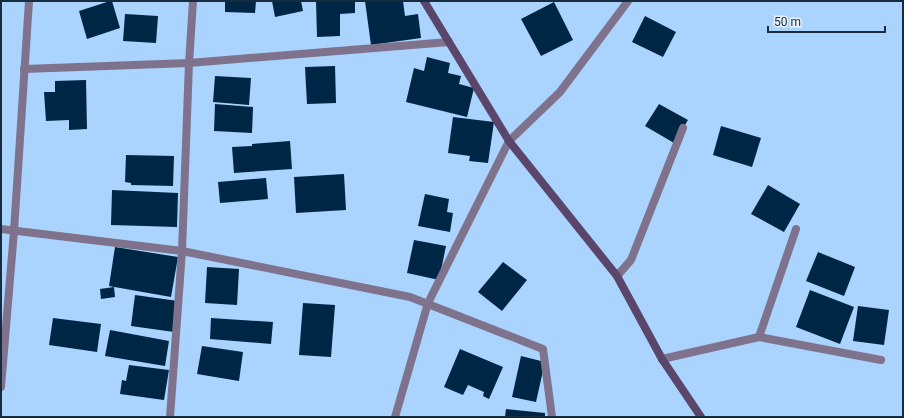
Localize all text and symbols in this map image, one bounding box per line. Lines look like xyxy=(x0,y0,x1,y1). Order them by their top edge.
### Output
scale bar xyxy=(768,8,885,34)
text: 50 m xyxy=(774,15,801,29)

